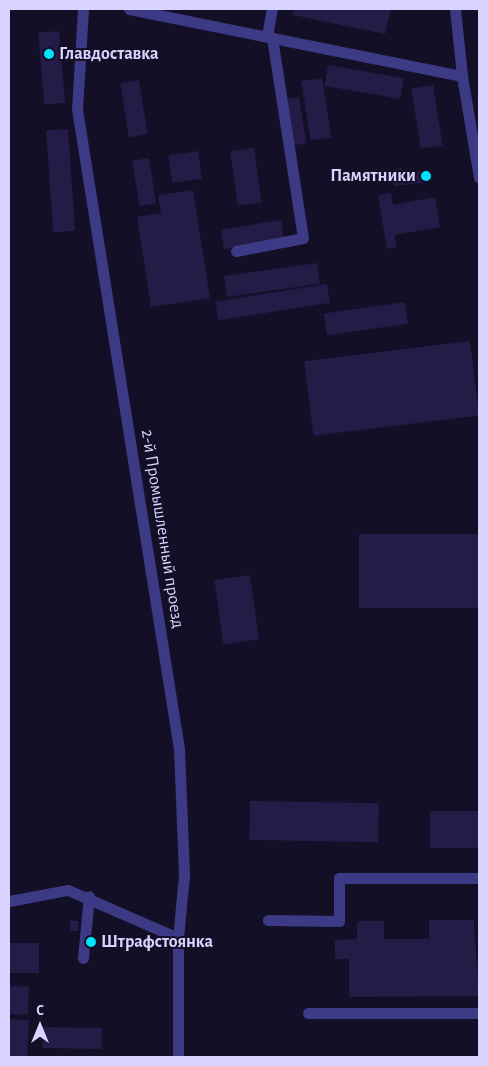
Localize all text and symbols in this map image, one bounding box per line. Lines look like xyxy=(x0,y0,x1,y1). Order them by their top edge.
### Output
place label: Главдоставка xyxy=(59,43,158,65)
marker: Главдоставка xyxy=(43,48,55,60)
place label: Памятники xyxy=(330,165,416,187)
marker: Памятники xyxy=(420,170,432,182)
street label: 2-й Промышленный проезд xyxy=(136,428,188,630)
place label: Штрафстоянка xyxy=(101,931,213,953)
marker: Штрафстоянка xyxy=(85,936,97,948)
north arrow xyxy=(15,1001,65,1051)
text: С xyxy=(36,1004,44,1018)

